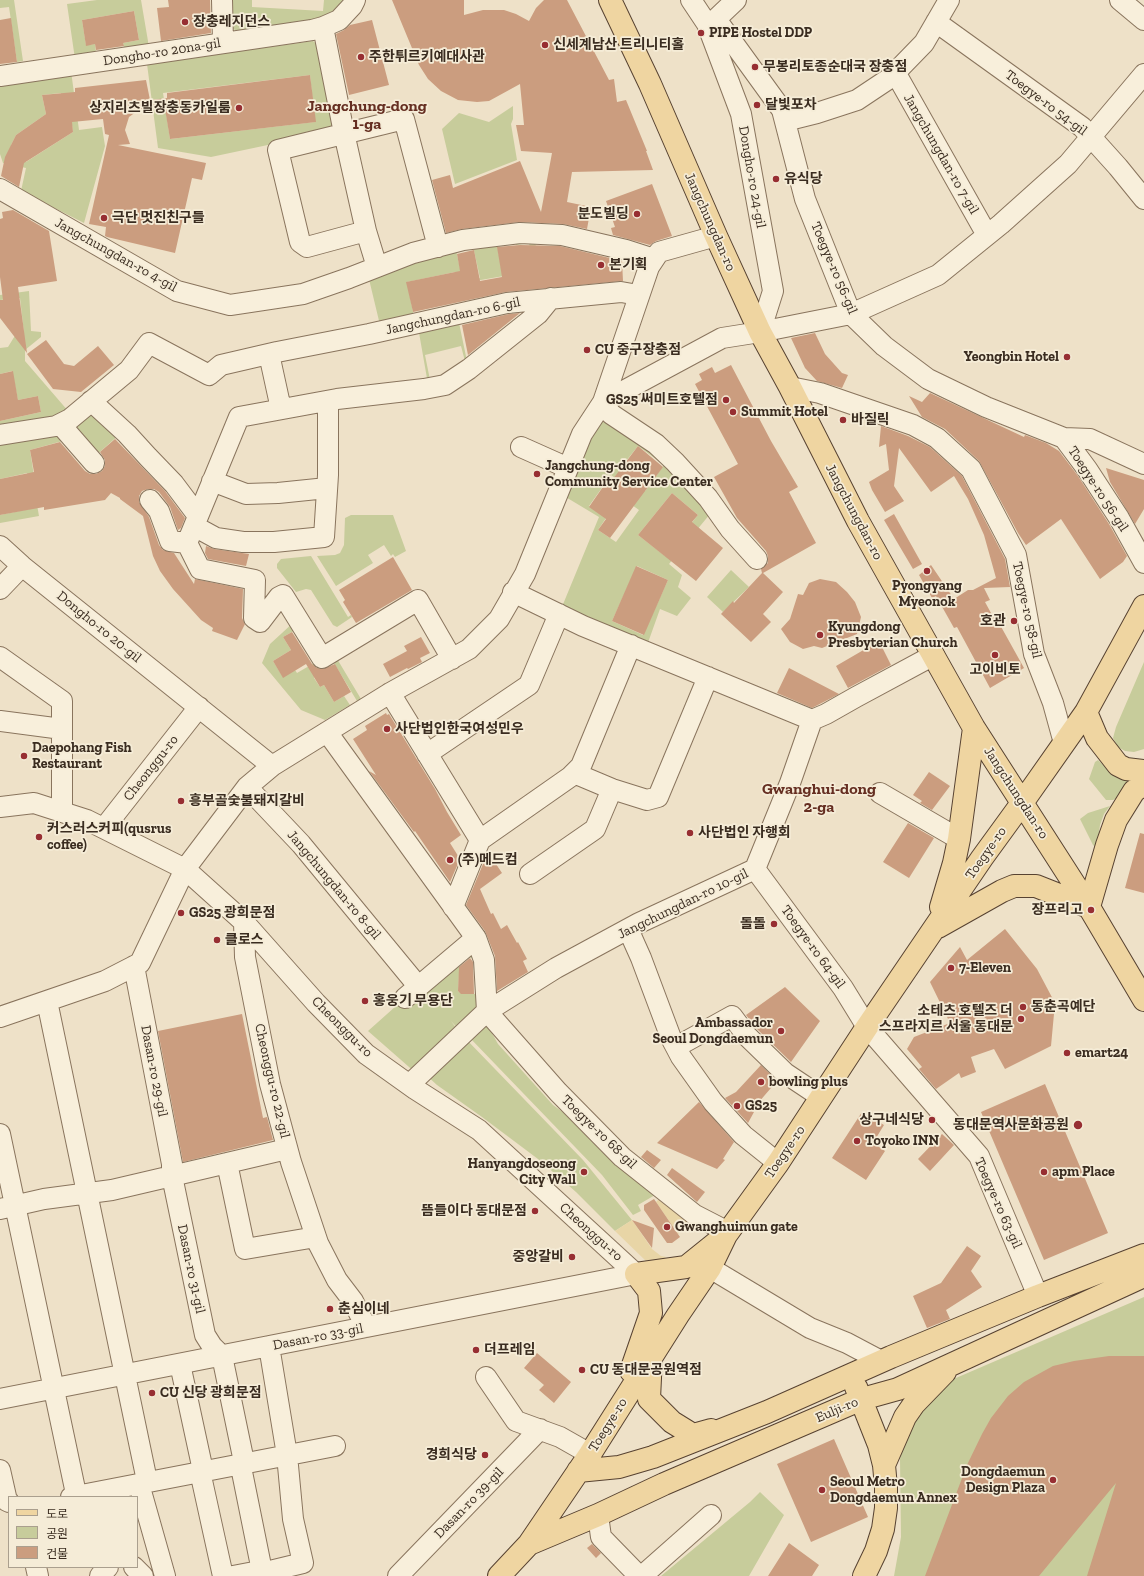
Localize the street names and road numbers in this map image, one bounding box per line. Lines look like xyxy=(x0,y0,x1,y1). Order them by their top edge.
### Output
street label: Dongho-ro 20na-gil xyxy=(102,34,222,70)
street label: Toegye-ro 54-gil xyxy=(1002,67,1090,139)
street label: Jangchungdan-ro 7-gil xyxy=(900,91,982,217)
street label: Dongho-ro 24-gil xyxy=(735,125,769,229)
street label: Jangchungdan-ro xyxy=(681,170,739,274)
street label: Jangchungdan-ro 4-gil xyxy=(52,214,180,296)
street label: Toegye-ro 56-gil xyxy=(807,219,861,317)
street label: Jangchungdan-ro 6-gil xyxy=(384,294,522,338)
street label: Toegye-ro 56-gil xyxy=(1064,443,1132,535)
street label: Jangchungdan-ro xyxy=(822,461,886,563)
street label: Toegye-ro 58-gil xyxy=(1009,560,1045,660)
street label: Dongho-ro 20-gil xyxy=(53,588,145,666)
street label: Cheonggu-ro xyxy=(120,732,182,804)
street label: Jangchungdan-ro xyxy=(980,744,1052,842)
street label: Toegye-ro xyxy=(962,823,1010,883)
street label: Jangchungdan-ro 8-gil xyxy=(283,827,385,943)
street label: Jangchungdan-ro 10-gil xyxy=(615,865,751,943)
street label: Toegye-ro 64-gil xyxy=(777,902,849,992)
street label: Cheonggu-ro xyxy=(308,993,376,1061)
street label: Cheonggu-ro 22-gil xyxy=(251,1022,293,1140)
street label: Dasan-ro 29-gil xyxy=(137,1024,171,1118)
street label: Toegye-ro 68-gil xyxy=(558,1092,640,1172)
street label: Toegye-ro xyxy=(761,1122,809,1182)
street label: Toegye-ro 63-gil xyxy=(970,1155,1026,1251)
street label: Cheonggu-ro xyxy=(556,1199,626,1265)
street label: Dasan-ro 31-gil xyxy=(173,1223,209,1315)
street label: Dasan-ro 33-gil xyxy=(271,1320,365,1354)
street label: Eulji-ro xyxy=(813,1394,861,1426)
street label: Toegye-ro xyxy=(585,1395,631,1455)
street label: Dasan-ro 39-gil xyxy=(431,1464,507,1542)

